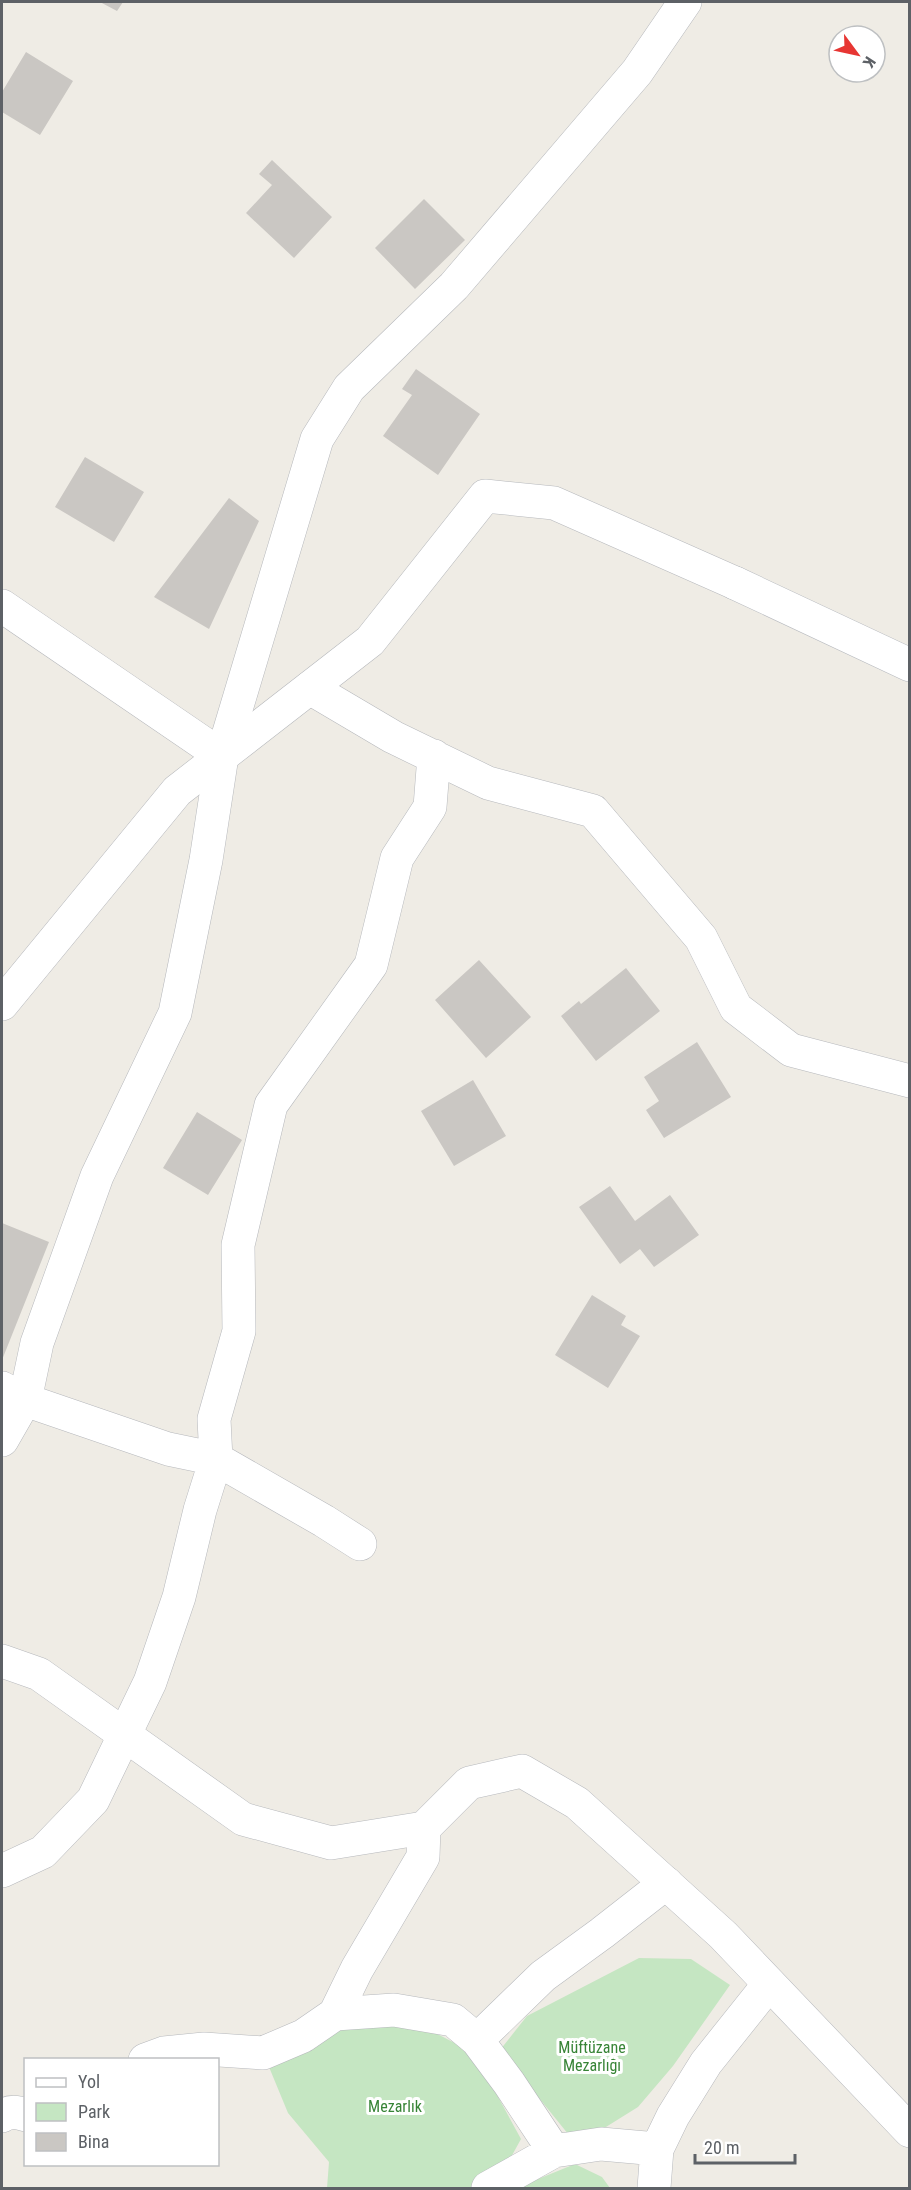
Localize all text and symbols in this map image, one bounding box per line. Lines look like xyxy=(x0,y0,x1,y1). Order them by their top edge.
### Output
north arrow xyxy=(827,24,887,84)
text: K xyxy=(859,53,880,71)
park label: Müftüzane Mezarlığı xyxy=(558,2038,626,2075)
legend xyxy=(24,2058,219,2166)
text: Yol xyxy=(78,2071,100,2092)
park label: Mezarlık xyxy=(368,2097,423,2116)
text: Park xyxy=(78,2101,110,2122)
scale bar xyxy=(695,2127,796,2165)
text: Bina xyxy=(78,2131,109,2152)
text: 20 m xyxy=(704,2137,739,2158)

